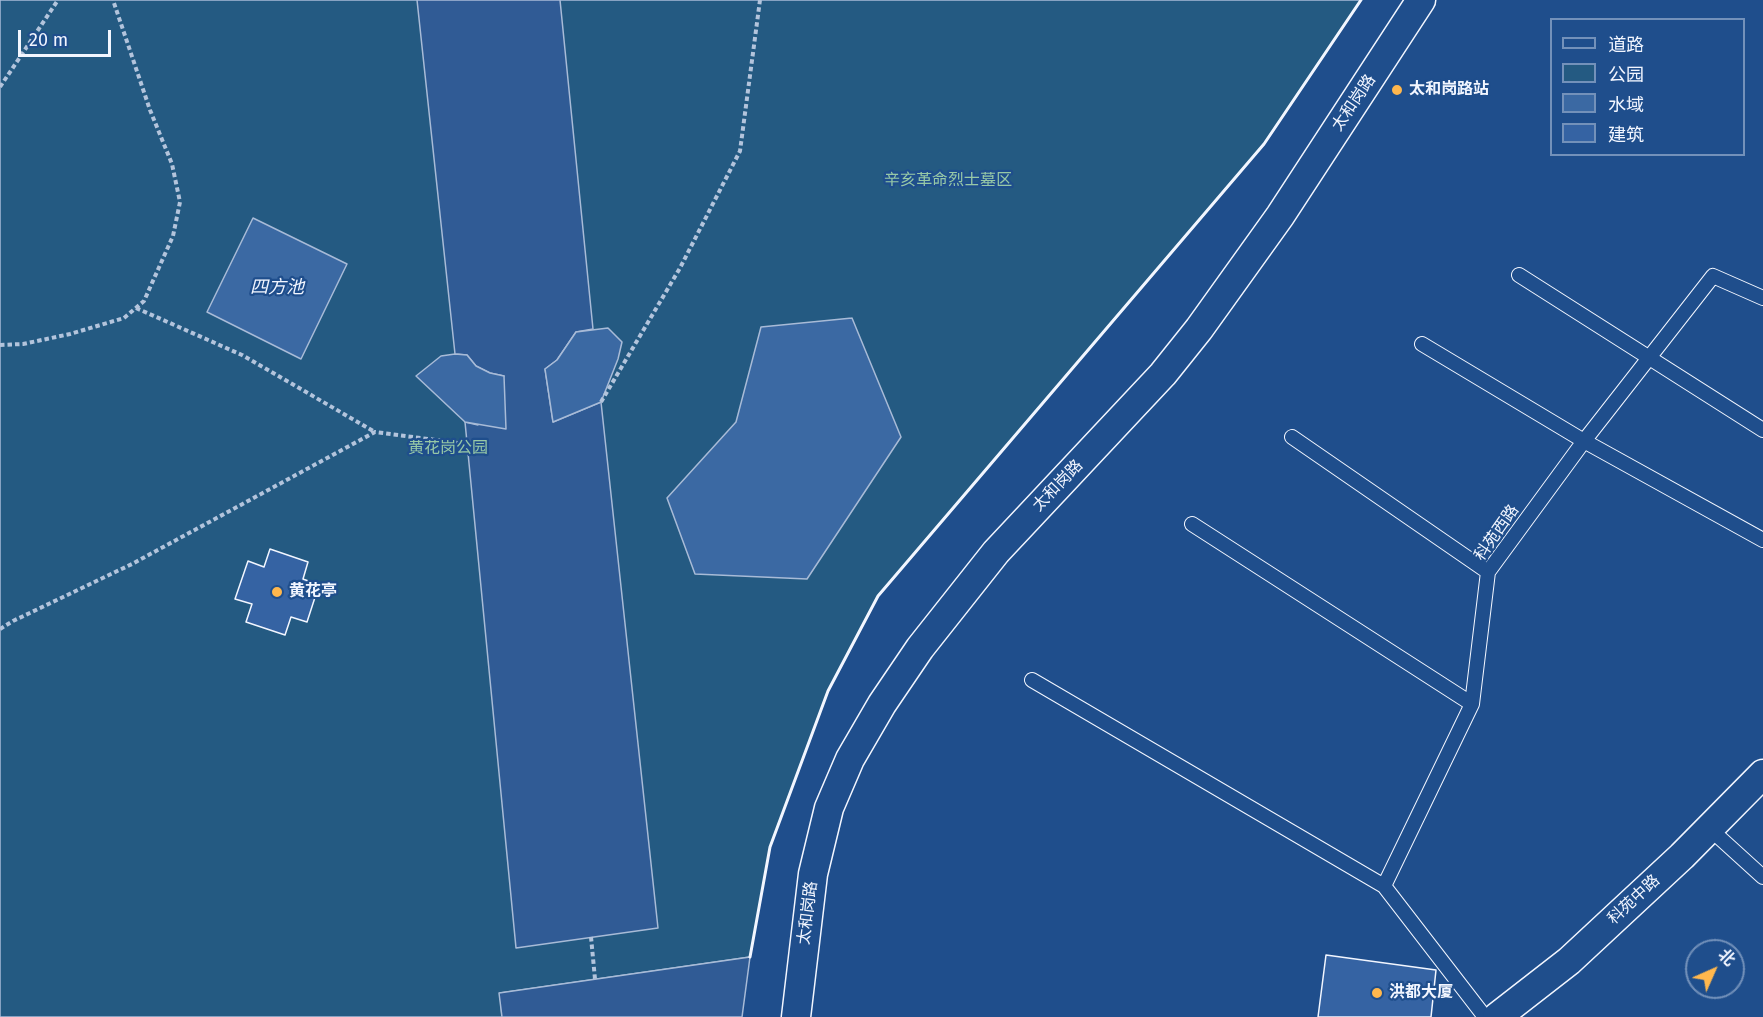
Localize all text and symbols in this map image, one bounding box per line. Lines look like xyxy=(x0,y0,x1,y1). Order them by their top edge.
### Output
scale bar xyxy=(21,18,114,56)
legend xyxy=(1550,18,1745,156)
text: 20 m xyxy=(29,29,68,51)
text: 道路 xyxy=(1608,34,1644,56)
text: 公园 xyxy=(1608,64,1644,86)
street label: 太和岗路 xyxy=(1328,71,1380,135)
place label: 太和岗路站 xyxy=(1409,80,1489,100)
marker: 太和岗路站 xyxy=(1390,83,1404,97)
text: 水域 xyxy=(1608,94,1644,116)
text: 建筑 xyxy=(1608,124,1644,146)
park label: 辛亥革命烈士墓区 xyxy=(884,171,1012,191)
water label: 四方池 xyxy=(250,277,304,299)
park label: 黄花岗公园 xyxy=(408,439,488,459)
street label: 太和岗路 xyxy=(1029,456,1087,516)
street label: 科苑西路 xyxy=(1471,501,1523,565)
place label: 黄花亭 xyxy=(289,582,337,602)
marker: 黄花亭 xyxy=(270,585,284,599)
street label: 科苑中路 xyxy=(1604,871,1664,929)
street label: 太和岗路 xyxy=(795,880,821,946)
north arrow xyxy=(1685,939,1745,999)
text: 北 xyxy=(1714,945,1739,970)
place label: 洪都大厦 xyxy=(1389,983,1453,1003)
marker: 洪都大厦 xyxy=(1370,986,1384,1000)

